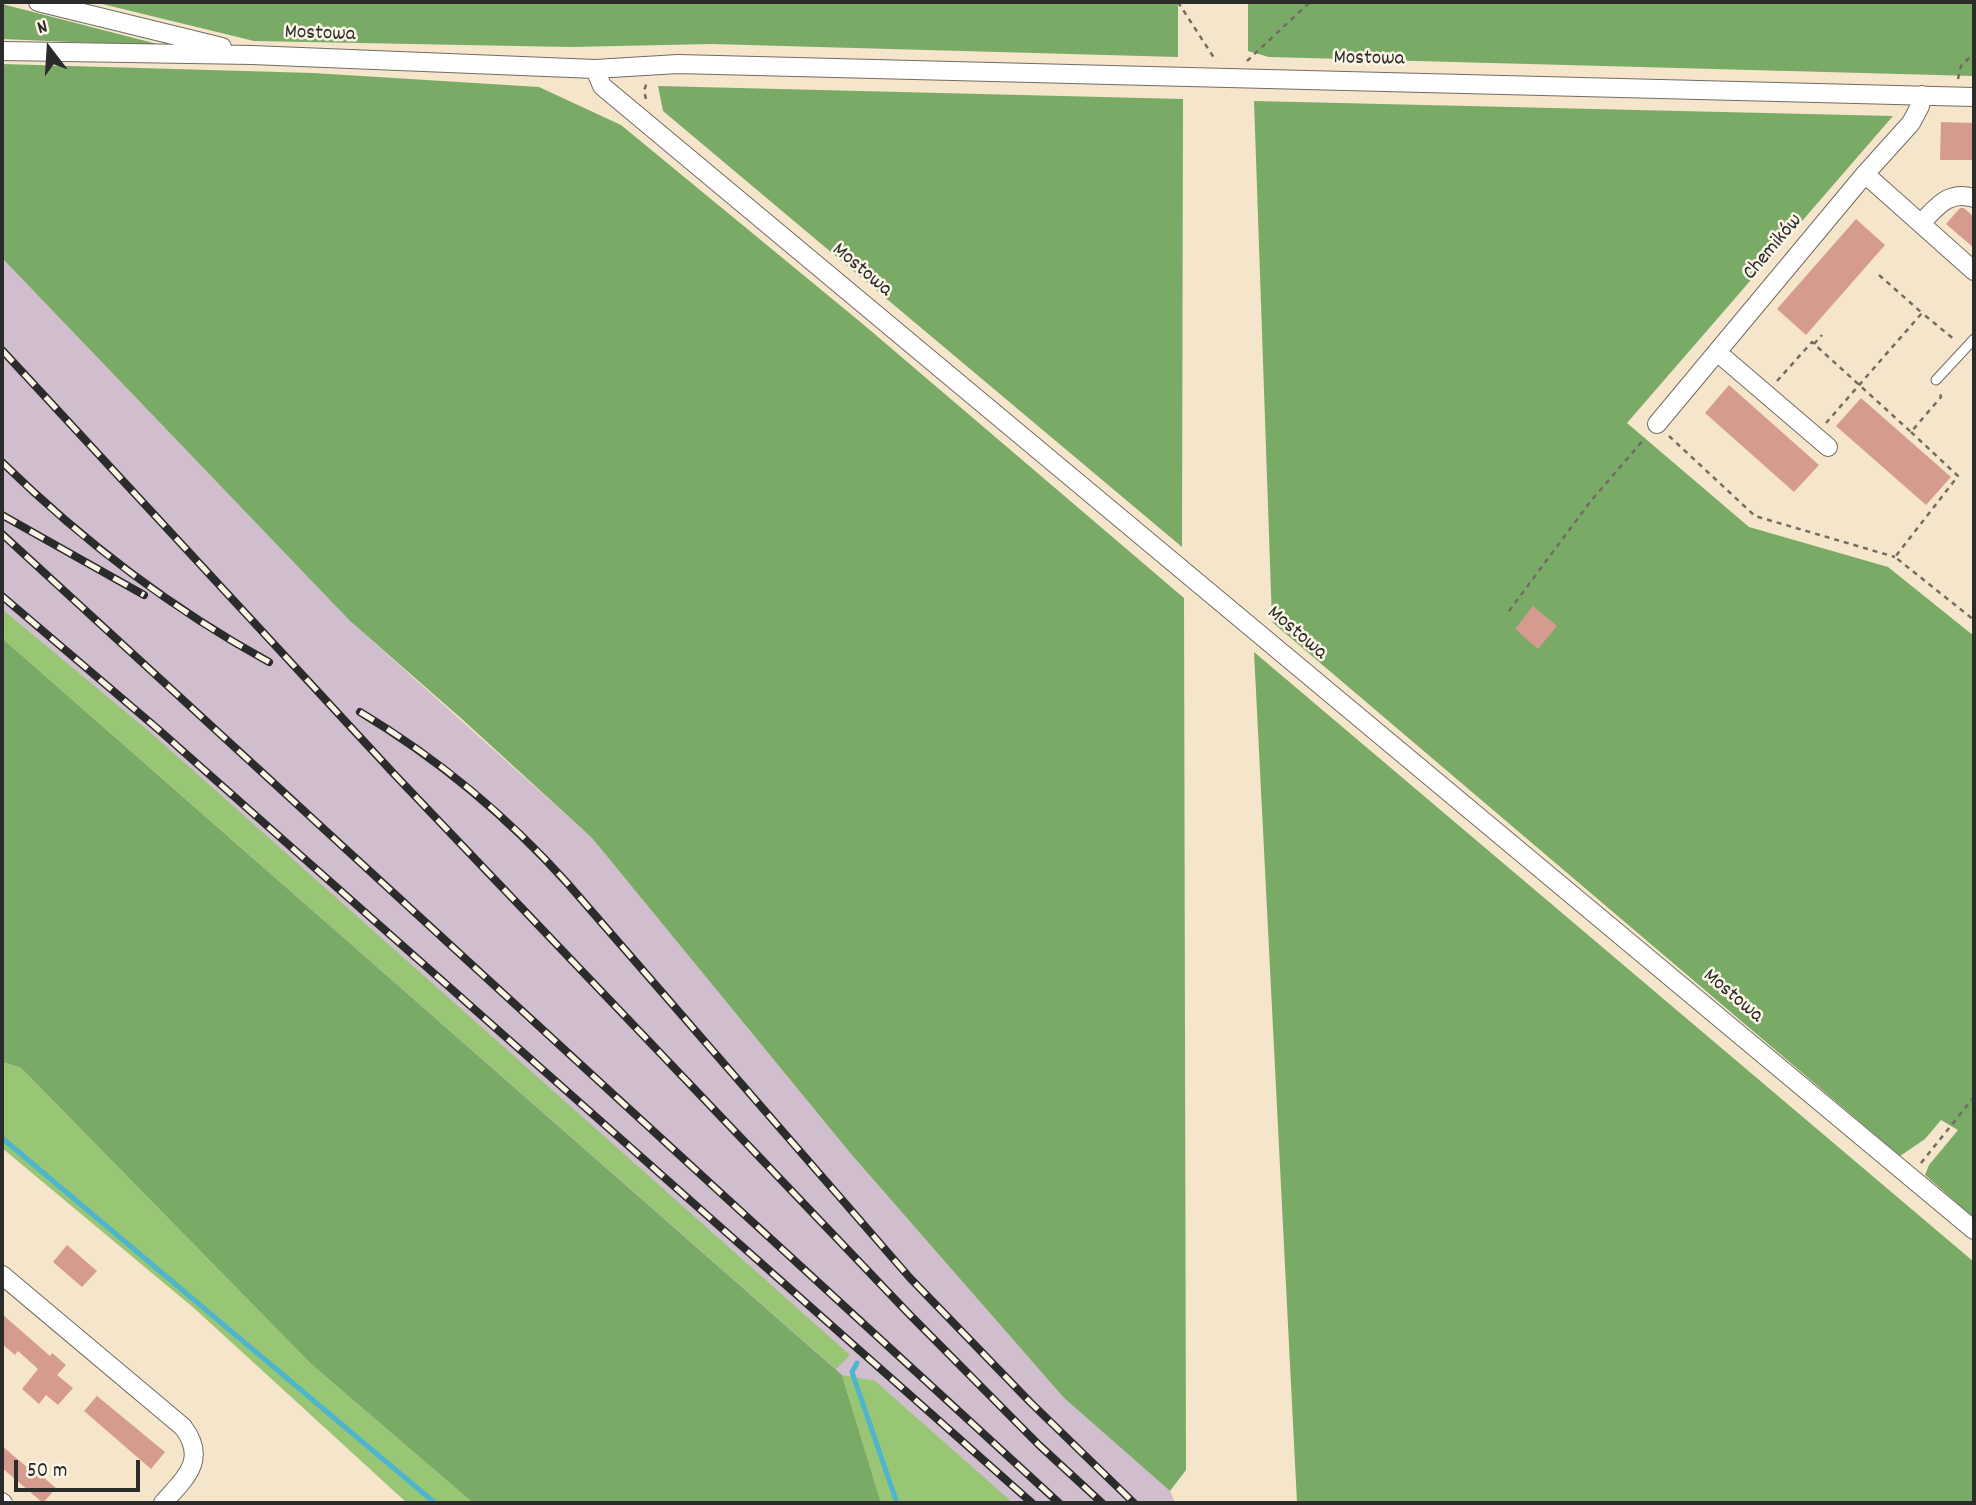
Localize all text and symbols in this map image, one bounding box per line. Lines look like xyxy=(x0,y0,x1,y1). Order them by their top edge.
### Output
north arrow xyxy=(14,14,84,84)
text: N xyxy=(34,14,51,43)
street label: Mostowa xyxy=(284,21,356,49)
street label: Mostowa xyxy=(1333,47,1405,73)
street label: Chemików xyxy=(1739,210,1809,286)
street label: Mostowa xyxy=(826,239,896,303)
street label: Mostowa xyxy=(1261,602,1331,666)
street label: Mostowa xyxy=(1697,965,1767,1029)
scale bar xyxy=(18,1446,144,1490)
text: 50 m xyxy=(27,1457,67,1487)

